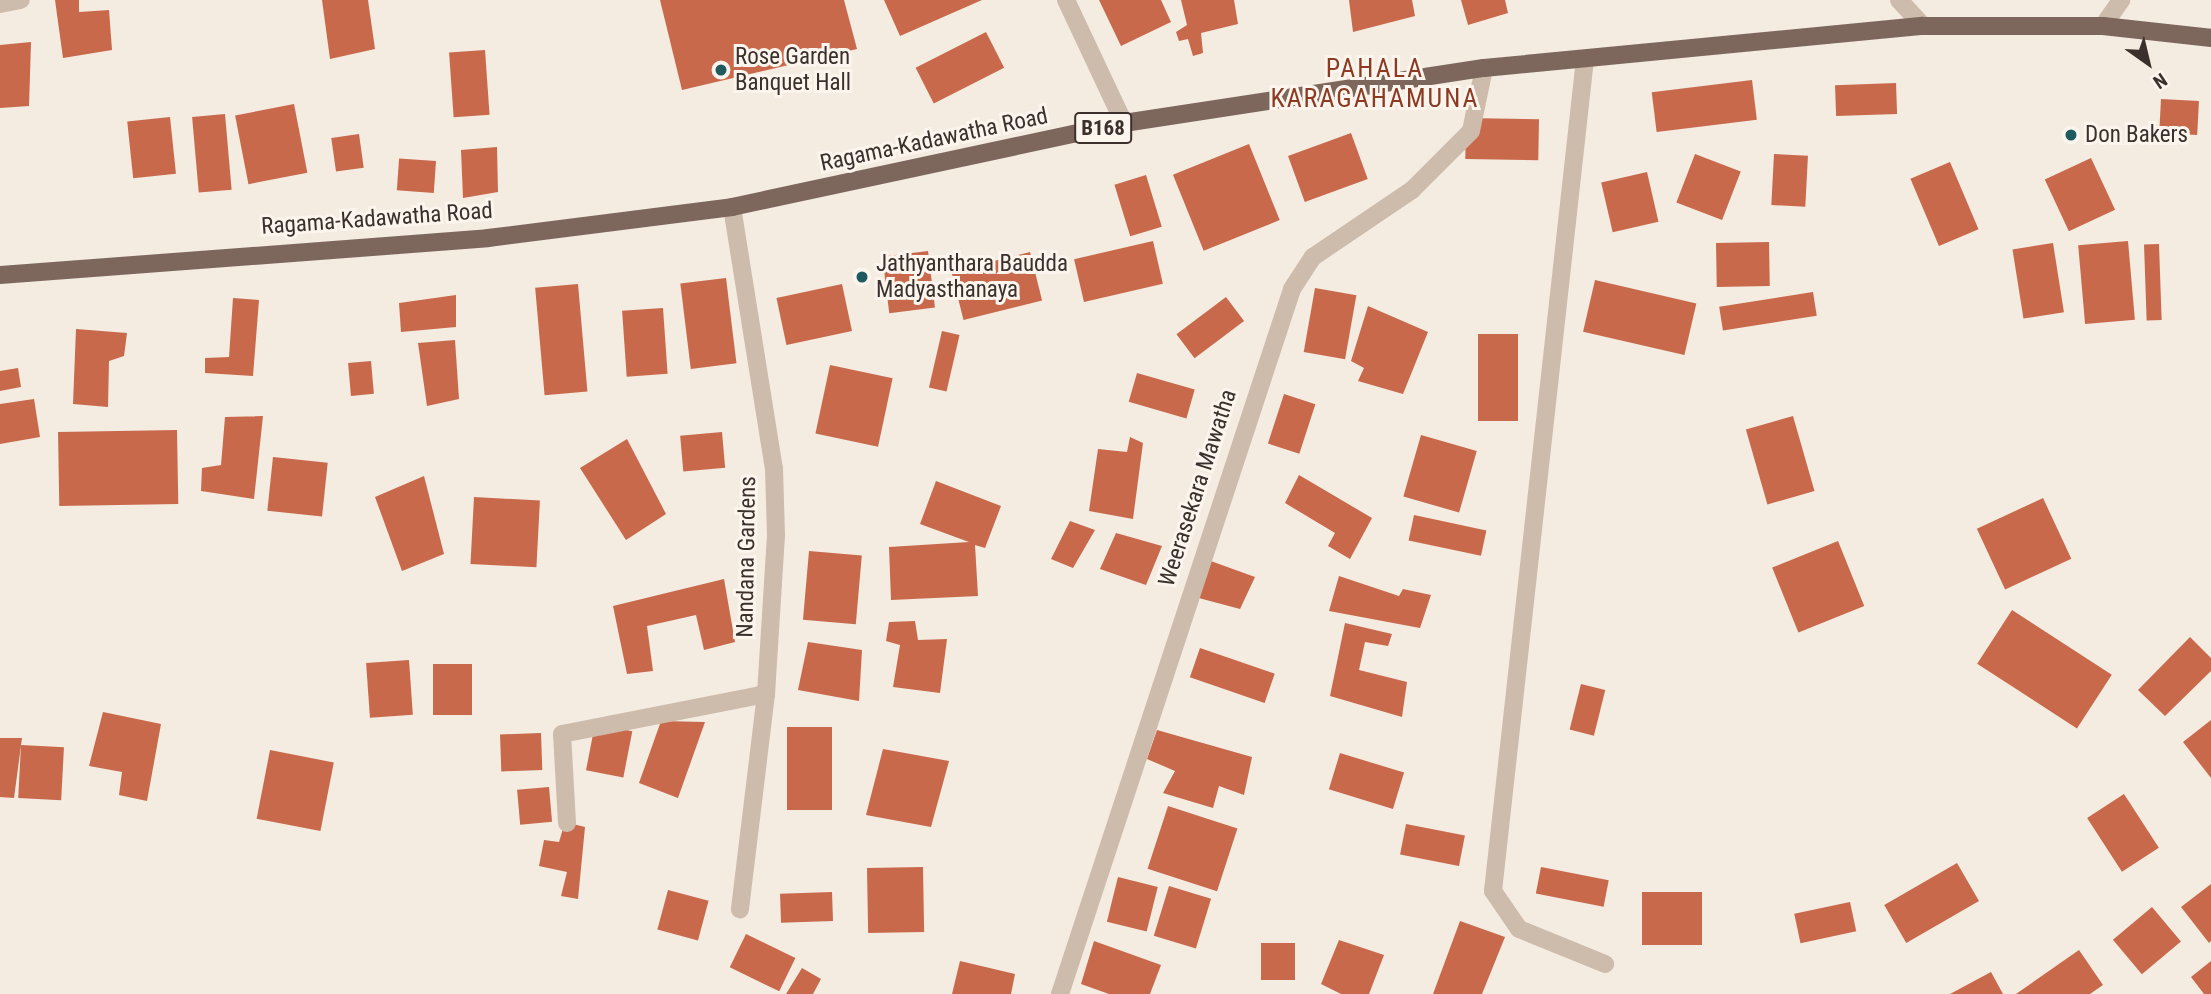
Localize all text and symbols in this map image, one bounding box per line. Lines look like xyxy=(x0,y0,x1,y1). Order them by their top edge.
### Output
north arrow xyxy=(2113,28,2183,98)
place label: Rose Garden Banquet Hall xyxy=(735,43,851,97)
district label: PAHALA KARAGAHAMUNA xyxy=(1272,53,1478,114)
marker: Rose Garden Banquet Hall xyxy=(713,62,729,78)
text: N xyxy=(2149,68,2171,94)
street label: Ragama-Kadawatha Road xyxy=(818,102,1050,178)
road number: B168 xyxy=(1073,110,1133,146)
place label: Don Bakers xyxy=(2085,121,2188,149)
marker: Don Bakers xyxy=(2063,127,2079,143)
street label: Ragama-Kadawatha Road xyxy=(260,197,494,241)
place label: Jathyanthara Baudda Madyasthanaya xyxy=(876,250,1068,304)
marker: Jathyanthara Baudda Madyasthanaya xyxy=(854,269,870,285)
street label: Weerasekara Mawatha xyxy=(1153,386,1243,590)
street label: Nandana Gardens xyxy=(732,476,762,638)

